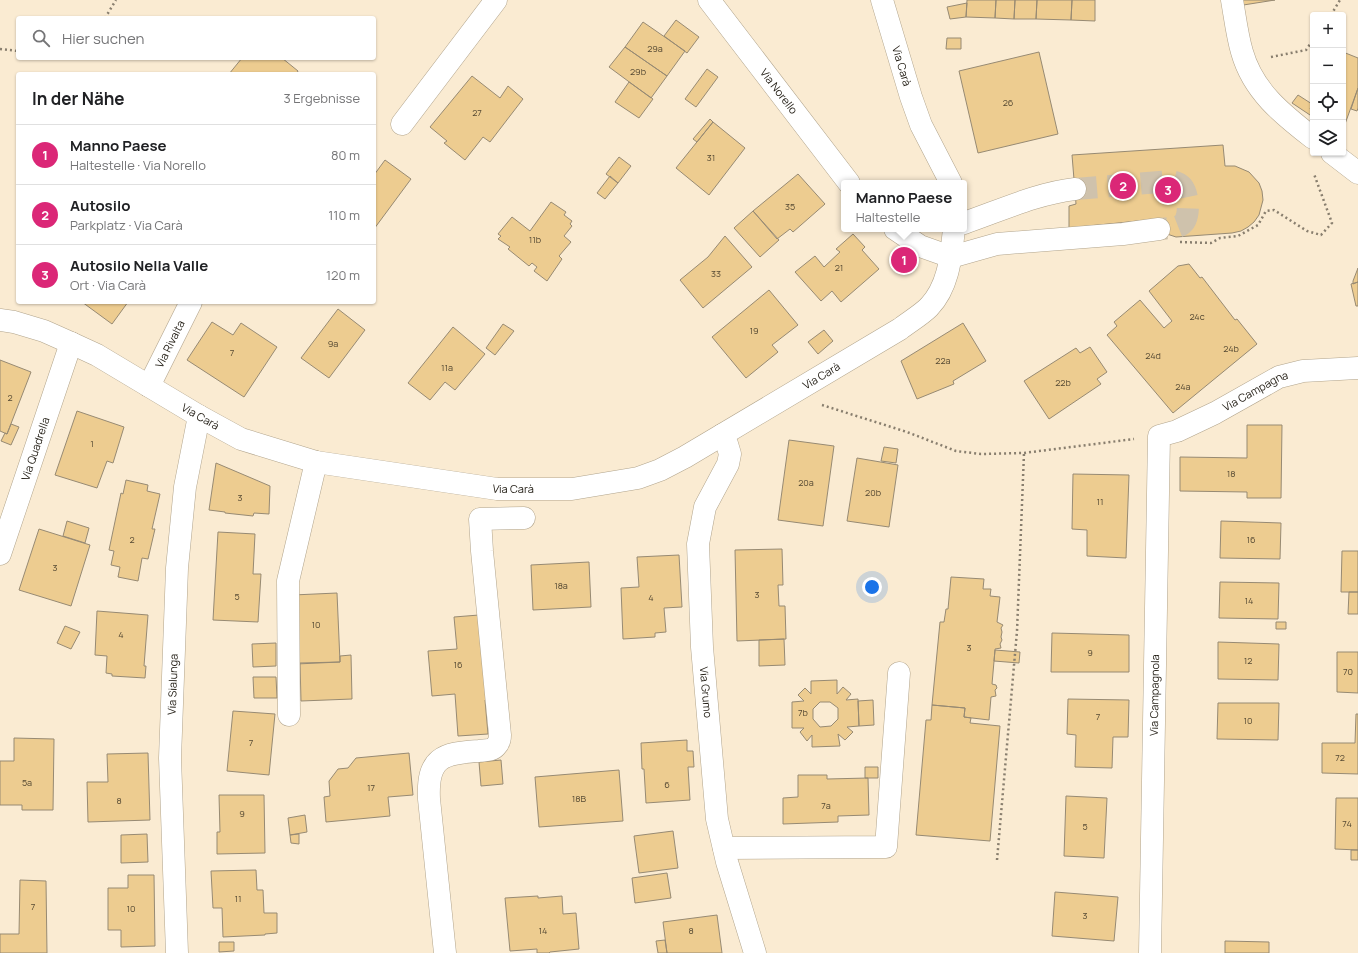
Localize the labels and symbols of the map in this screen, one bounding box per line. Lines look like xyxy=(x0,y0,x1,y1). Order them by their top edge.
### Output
house number: 29a xyxy=(647,42,663,55)
street label: Via Carà xyxy=(889,44,915,88)
house number: 29b xyxy=(630,65,646,78)
street label: Via Norello xyxy=(757,65,802,117)
house number: 26 xyxy=(1003,96,1014,109)
house number: 27 xyxy=(472,106,482,119)
house number: 31 xyxy=(707,151,715,164)
pin: 2 xyxy=(1110,171,1136,201)
pin: 3 xyxy=(1155,175,1181,205)
house number: 35 xyxy=(785,200,795,213)
house number: 11b xyxy=(529,233,541,246)
pin: 1 xyxy=(891,245,917,275)
house number: 21 xyxy=(835,261,843,274)
house number: 33 xyxy=(711,267,721,280)
house number: 24c xyxy=(1189,310,1205,323)
street label: Via Rivalta xyxy=(151,317,188,370)
house number: 19 xyxy=(749,324,759,337)
house number: 9a xyxy=(328,337,338,350)
house number: 24b xyxy=(1223,342,1239,355)
house number: 7 xyxy=(230,346,235,359)
house number: 24d xyxy=(1145,349,1161,362)
house number: 22a xyxy=(935,354,951,367)
street label: Via Carà xyxy=(800,358,843,392)
house number: 11a xyxy=(441,361,453,374)
street label: Via Campagna xyxy=(1220,367,1289,414)
house number: 22b xyxy=(1055,376,1071,389)
house number: 24a xyxy=(1175,380,1191,393)
house number: 2 xyxy=(7,391,13,404)
street label: Via Carà xyxy=(179,399,222,433)
street label: Via Quadrella xyxy=(17,415,53,482)
house number: 1 xyxy=(90,437,94,450)
house number: 18 xyxy=(1227,467,1235,480)
house number: 20a xyxy=(798,476,814,489)
street label: Via Carà xyxy=(492,480,534,496)
house number: 20b xyxy=(865,486,881,499)
house number: 3 xyxy=(238,491,243,504)
house number: 11 xyxy=(1096,495,1104,508)
house number: 2 xyxy=(129,533,135,546)
house number: 16 xyxy=(1246,533,1256,546)
house number: 3 xyxy=(53,561,58,574)
your location xyxy=(862,577,882,597)
house number: 18a xyxy=(554,579,568,592)
house number: 3 xyxy=(755,588,760,601)
house number: 5 xyxy=(234,590,240,603)
house number: 4 xyxy=(648,591,654,604)
house number: 14 xyxy=(1245,594,1253,607)
house number: 10 xyxy=(312,618,321,631)
house number: 4 xyxy=(118,628,124,641)
house number: 3 xyxy=(967,641,972,654)
house number: 9 xyxy=(1087,646,1093,659)
street label: Via Sialunga xyxy=(164,653,181,715)
street label: Via Campagnola xyxy=(1146,654,1162,736)
house number: 12 xyxy=(1244,654,1252,667)
house number: 16 xyxy=(453,658,463,671)
house number: 70 xyxy=(1343,665,1353,678)
street label: Via Grumo xyxy=(697,666,716,719)
house number: 7b xyxy=(798,706,808,719)
house number: 7 xyxy=(1096,710,1101,723)
house number: 10 xyxy=(1244,714,1253,727)
house number: 7 xyxy=(249,736,254,749)
house number: 72 xyxy=(1335,751,1345,764)
house number: 5a xyxy=(22,776,32,789)
house number: 6 xyxy=(664,778,670,791)
house number: 17 xyxy=(367,781,375,794)
house number: 18B xyxy=(572,792,587,805)
house number: 8 xyxy=(116,794,122,807)
house number: 7a xyxy=(821,799,831,812)
house number: 9 xyxy=(239,807,245,820)
house number: 74 xyxy=(1342,817,1352,830)
house number: 5 xyxy=(1082,820,1088,833)
house number: 11 xyxy=(234,892,242,905)
house number: 7 xyxy=(31,900,36,913)
house number: 10 xyxy=(127,902,136,915)
house number: 3 xyxy=(1083,909,1088,922)
house number: 14 xyxy=(539,924,547,937)
house number: 8 xyxy=(688,924,694,937)

